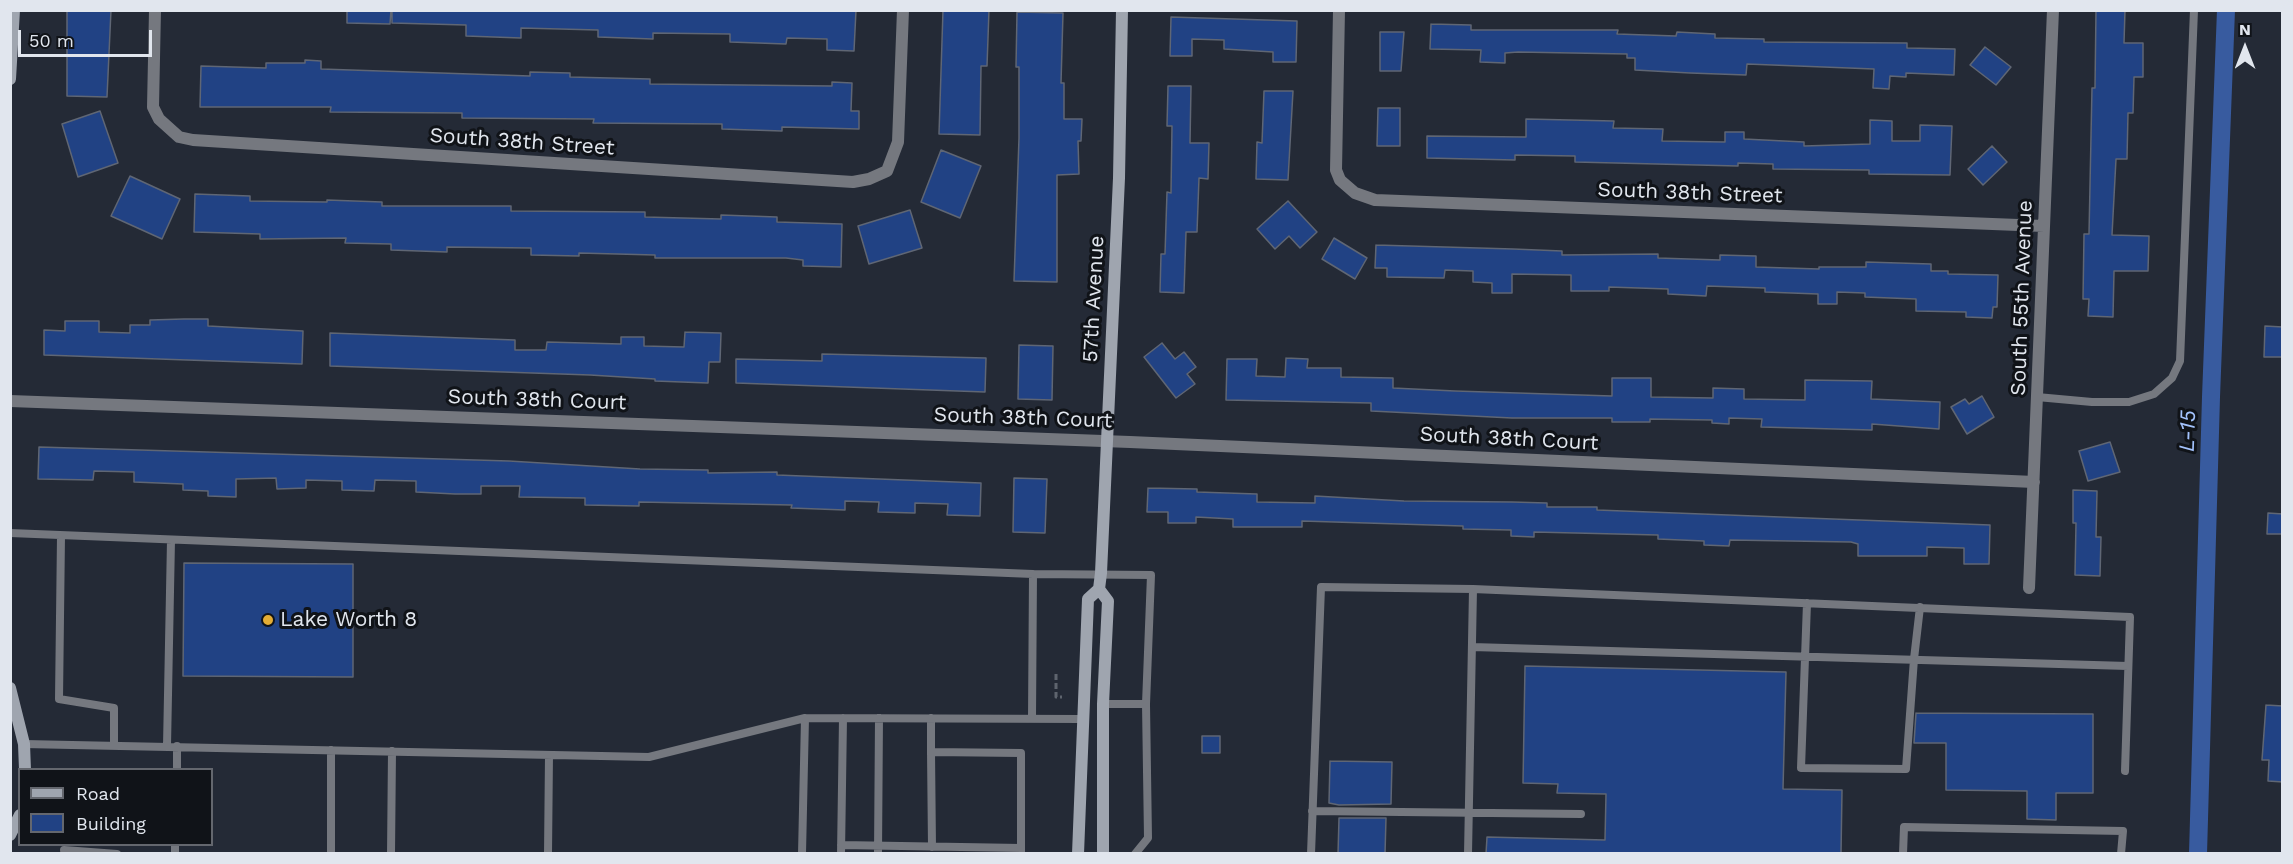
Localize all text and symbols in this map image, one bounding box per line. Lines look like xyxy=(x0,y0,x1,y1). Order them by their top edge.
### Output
scale bar xyxy=(21,18,154,56)
north arrow xyxy=(2215,18,2275,78)
text: N xyxy=(2239,20,2251,39)
text: 50 m xyxy=(29,30,74,51)
street label: South 38th Street xyxy=(429,123,615,161)
street label: South 38th Street xyxy=(1597,177,1783,209)
street label: South 55th Avenue xyxy=(2006,200,2038,396)
street label: 57th Avenue xyxy=(1078,235,1110,363)
street label: South 38th Court xyxy=(447,384,627,416)
street label: South 38th Court xyxy=(933,402,1113,434)
water label: L-15 xyxy=(2174,409,2202,453)
street label: South 38th Court xyxy=(1419,422,1599,456)
place label: Lake Worth 8 xyxy=(280,607,417,633)
marker: Lake Worth 8 xyxy=(261,613,275,627)
legend xyxy=(18,768,213,846)
text: Road xyxy=(76,783,120,804)
text: Building xyxy=(76,813,146,834)

